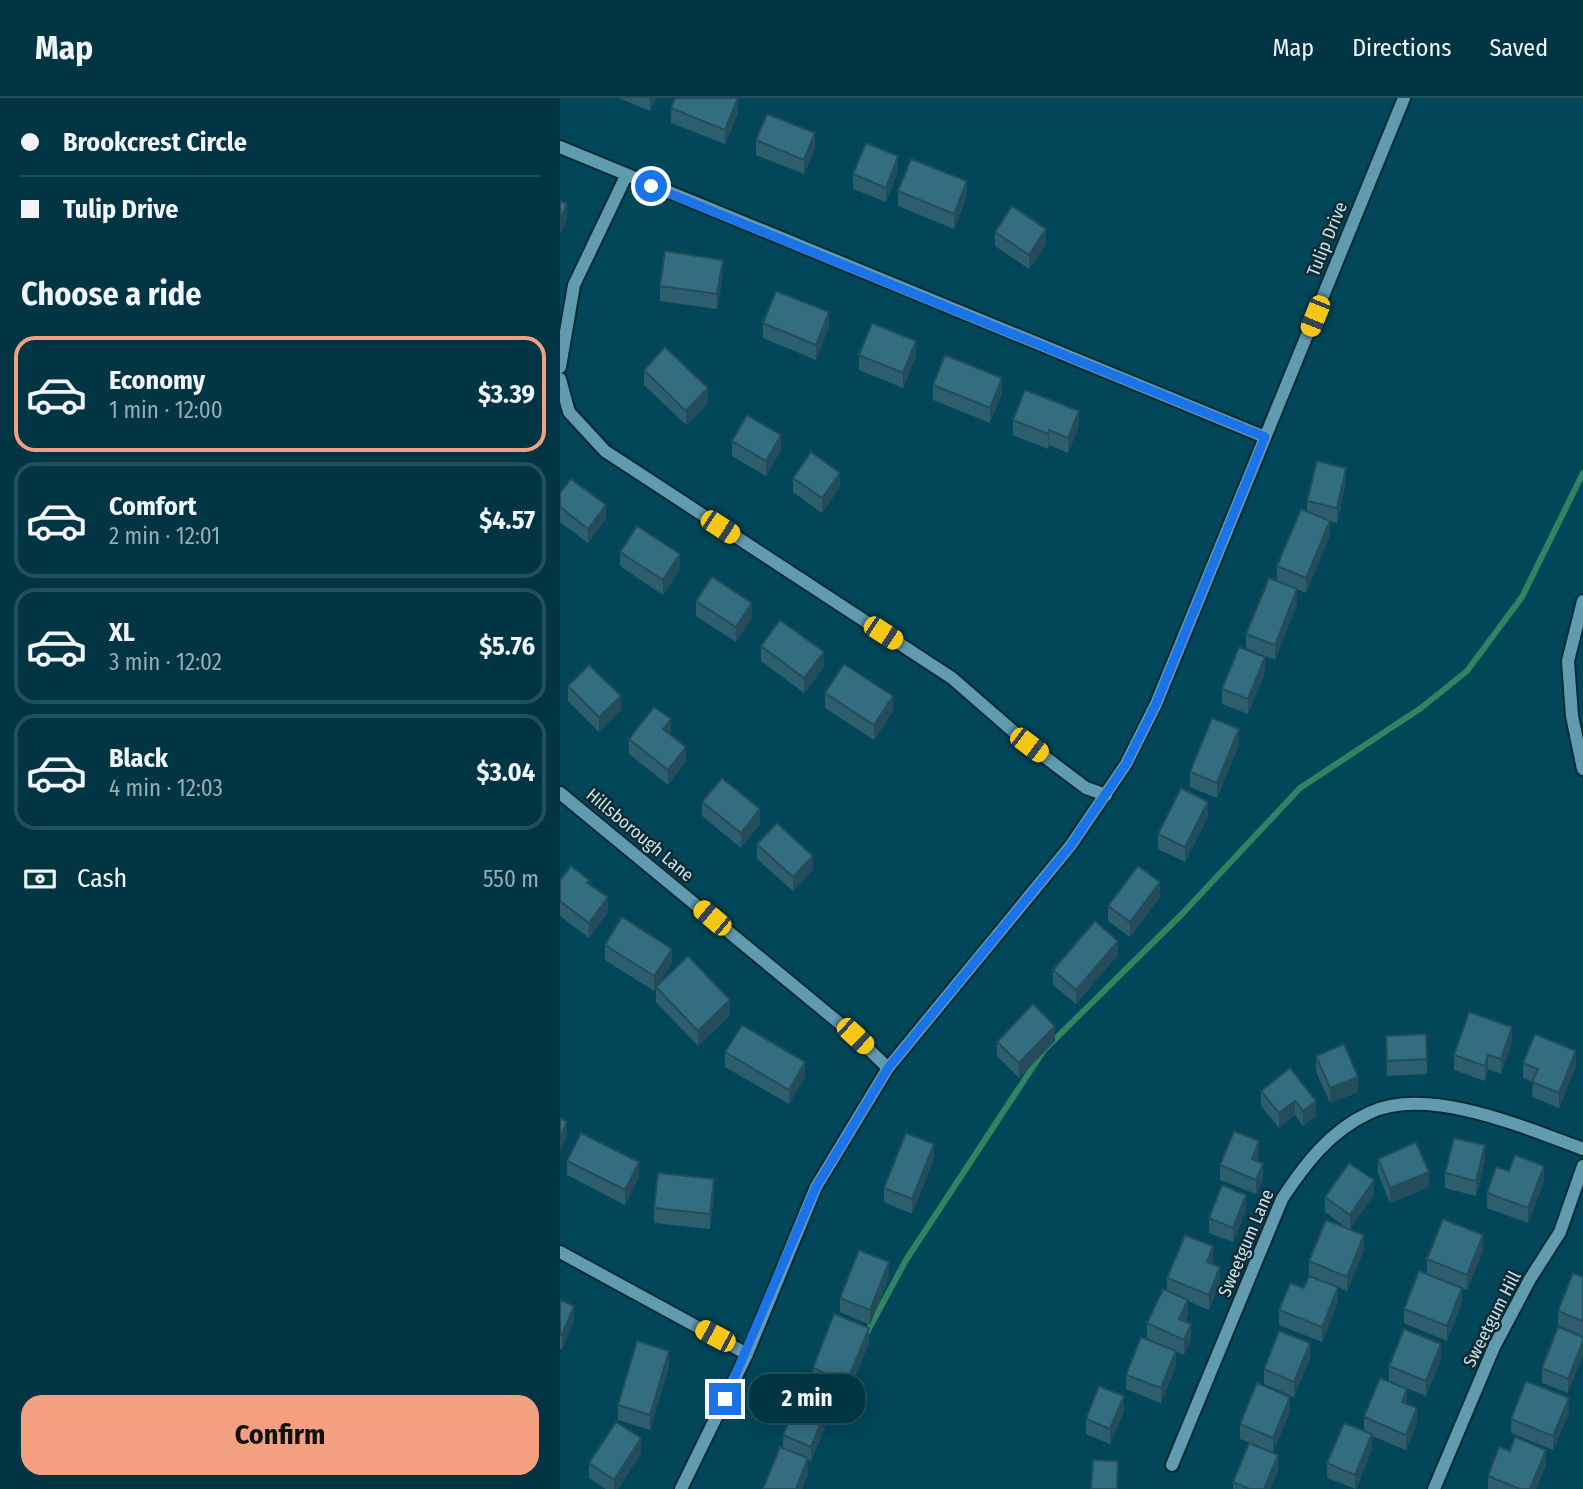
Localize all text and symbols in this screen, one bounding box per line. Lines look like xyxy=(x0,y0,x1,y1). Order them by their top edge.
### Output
text: Map xyxy=(35,28,93,68)
text: Map xyxy=(1273,34,1314,62)
text: Directions xyxy=(1352,34,1451,62)
text: Saved xyxy=(1489,34,1548,62)
text: Brookcrest Circle xyxy=(63,127,247,158)
route start xyxy=(635,170,667,202)
text: Tulip Drive xyxy=(63,194,178,225)
street label: Tulip Drive xyxy=(1302,199,1352,279)
text: Choose a ride xyxy=(21,275,202,313)
car xyxy=(1298,293,1333,339)
icon: car xyxy=(25,363,88,426)
text: Economy xyxy=(109,365,205,396)
text: $3.39 xyxy=(478,379,535,410)
text: 1 min · 12:00 xyxy=(109,396,223,424)
icon: car xyxy=(25,489,88,552)
text: Comfort xyxy=(109,491,197,522)
text: $4.57 xyxy=(479,505,535,536)
car xyxy=(697,507,744,547)
text: 2 min · 12:01 xyxy=(109,522,220,550)
car xyxy=(860,613,907,653)
icon: car xyxy=(25,615,88,678)
text: XL xyxy=(109,617,135,648)
text: $5.76 xyxy=(479,631,535,662)
text: 3 min · 12:02 xyxy=(109,648,222,676)
car xyxy=(1006,724,1053,766)
icon: car xyxy=(25,741,88,804)
text: Black xyxy=(109,743,168,774)
text: $3.04 xyxy=(477,757,535,788)
text: 4 min · 12:03 xyxy=(109,774,223,802)
street label: Hillsborough Lane xyxy=(582,784,698,886)
icon: cash xyxy=(21,860,59,898)
text: Cash xyxy=(77,863,127,894)
text: 550 m xyxy=(483,865,539,893)
car xyxy=(690,896,735,940)
car xyxy=(833,1014,878,1058)
street label: Sweetgum Lane xyxy=(1213,1186,1279,1300)
street label: Sweetgum Hill xyxy=(1458,1267,1526,1371)
car xyxy=(692,1317,739,1355)
callout: 2 min xyxy=(750,1374,865,1424)
route end xyxy=(709,1383,741,1415)
text: 2 min xyxy=(782,1384,833,1412)
button: Confirm xyxy=(21,1395,539,1475)

